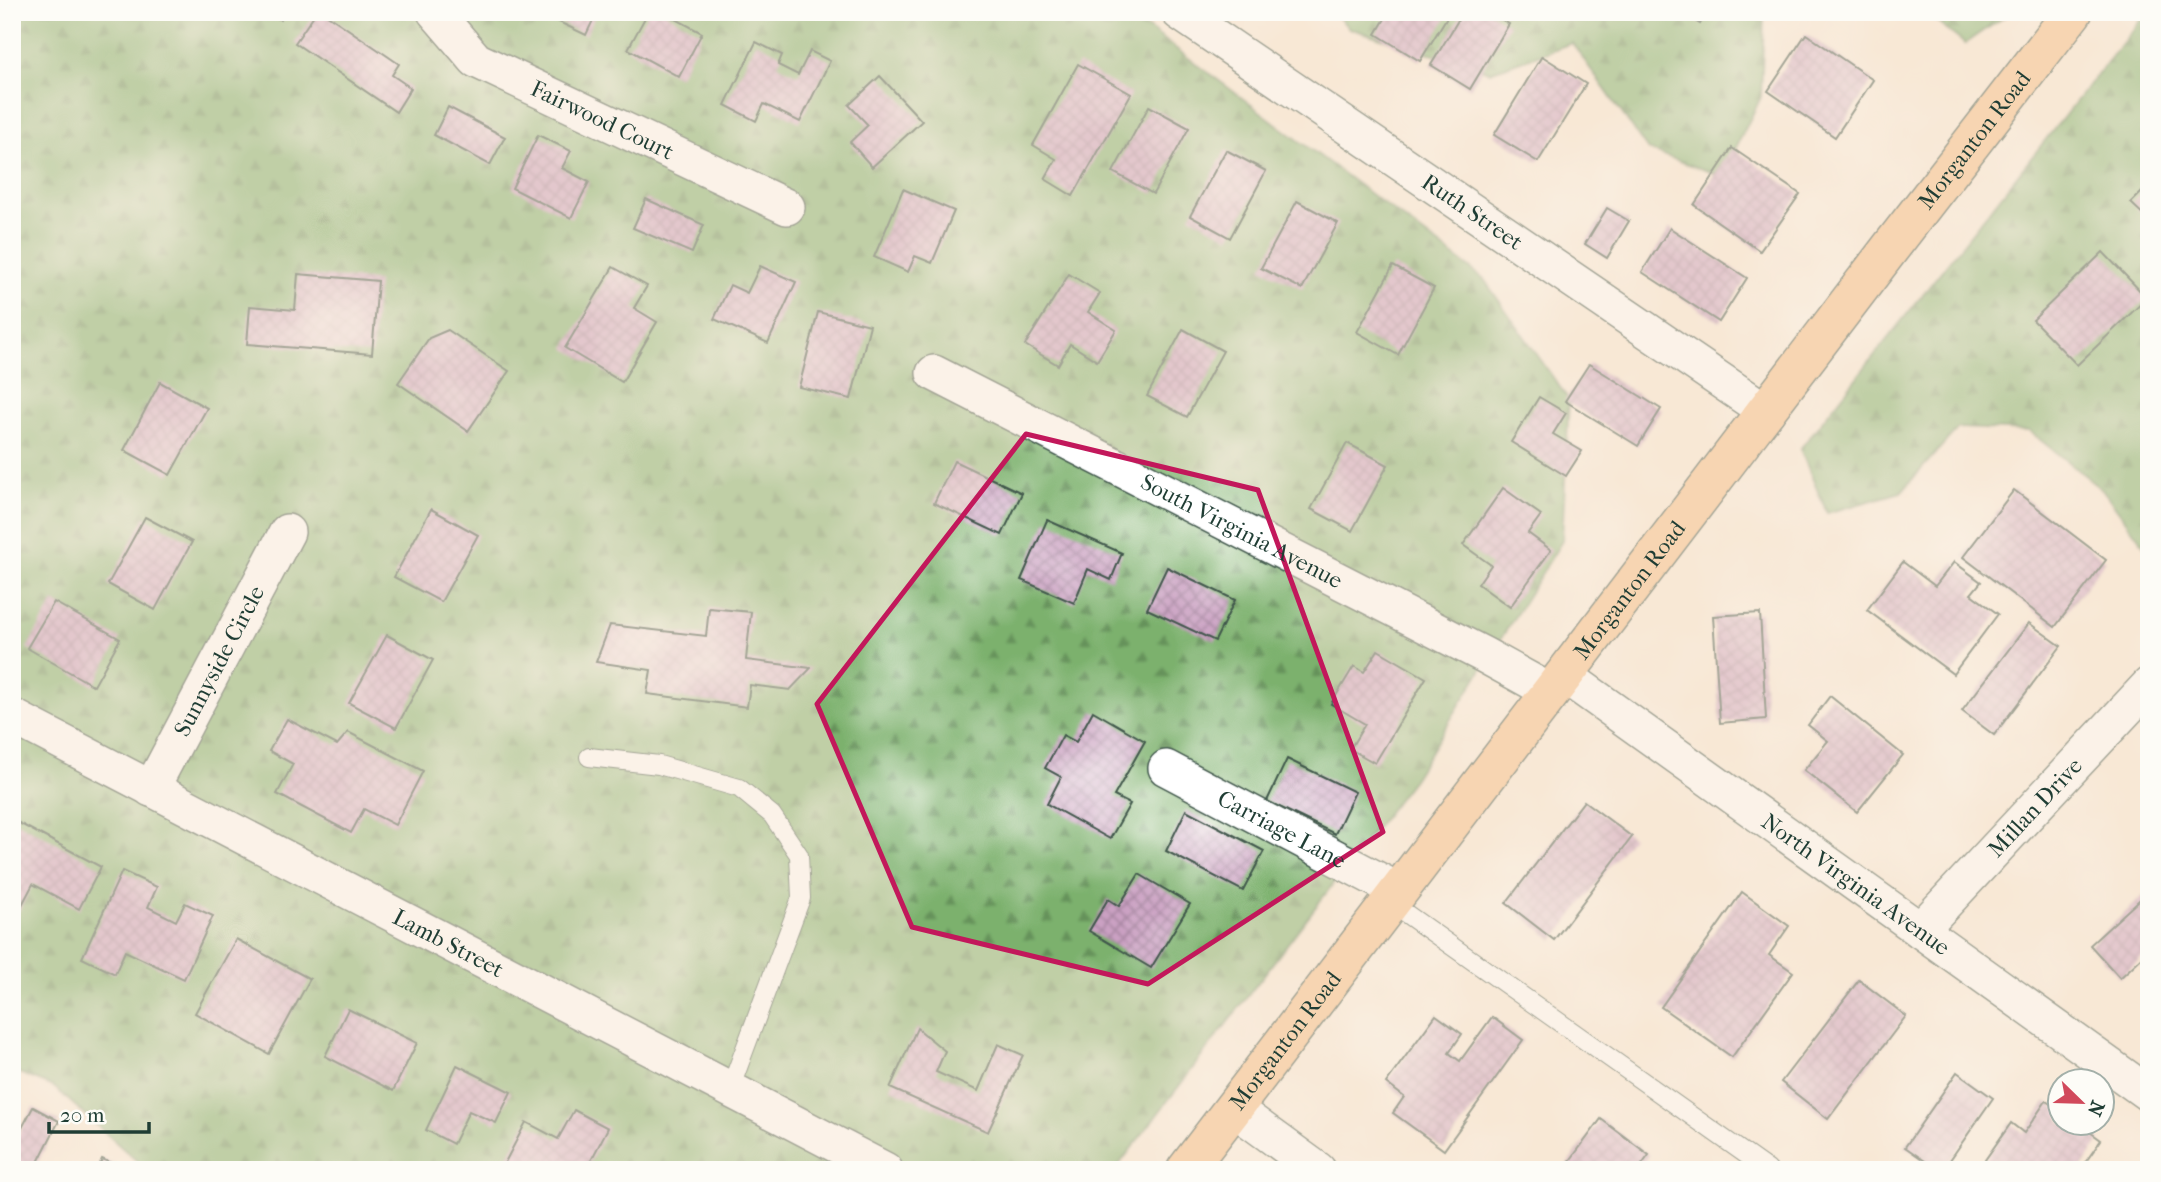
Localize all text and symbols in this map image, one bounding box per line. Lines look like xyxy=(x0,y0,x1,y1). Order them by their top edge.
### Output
street label: Morganton Road xyxy=(1912,65,2037,215)
street label: Fairwood Court xyxy=(526,75,678,166)
street label: Ruth Street xyxy=(1417,168,1528,256)
street label: South Virginia Avenue xyxy=(1136,468,1347,594)
street label: Morganton Road xyxy=(1568,515,1691,665)
street label: Sunnyside Circle xyxy=(168,581,270,741)
street label: Millan Drive xyxy=(1982,752,2088,863)
street label: Carriage Lane xyxy=(1213,785,1350,874)
street label: North Virginia Avenue xyxy=(1756,808,1955,961)
street label: Lamb Street xyxy=(388,903,508,983)
street label: Morganton Road xyxy=(1224,966,1347,1115)
north arrow xyxy=(2046,1066,2116,1136)
scale bar xyxy=(49,1091,149,1135)
text: N xyxy=(2083,1097,2109,1120)
text: 20 m xyxy=(60,1103,105,1127)

